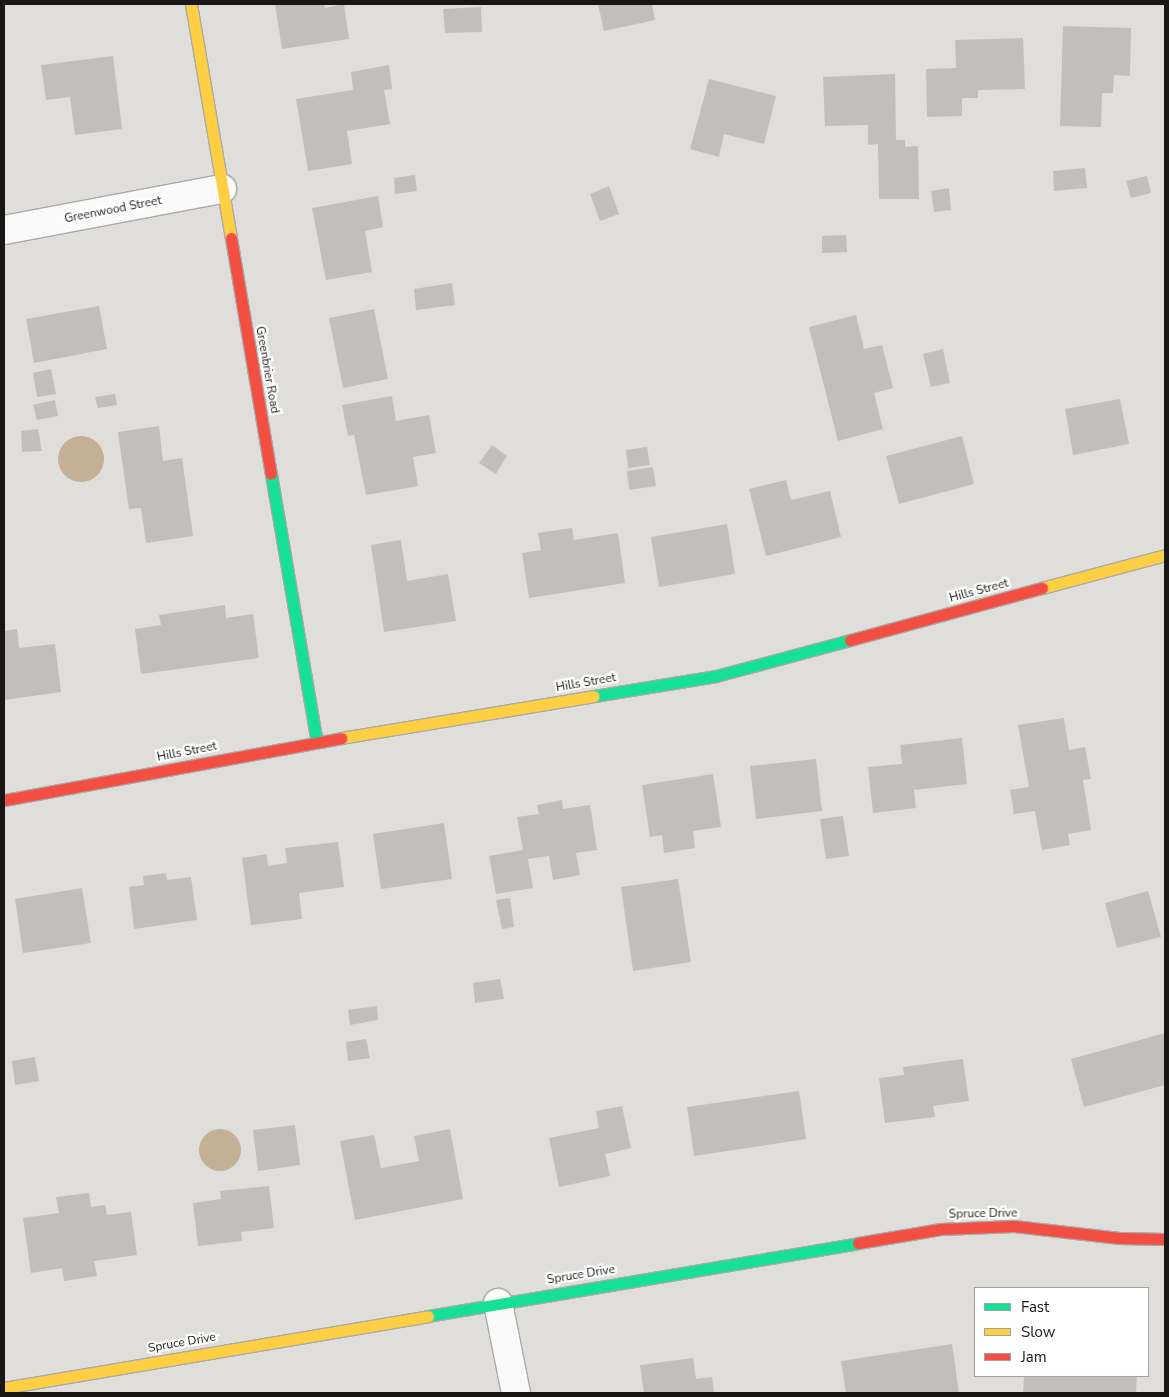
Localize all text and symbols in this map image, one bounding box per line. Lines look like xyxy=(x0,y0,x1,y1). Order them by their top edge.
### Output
street label: Greenwood Street xyxy=(63,194,163,226)
street label: Greenbrier Road xyxy=(252,325,282,415)
street label: Hills Street xyxy=(948,576,1010,606)
street label: Hills Street xyxy=(555,671,617,695)
street label: Hills Street xyxy=(156,739,218,765)
street label: Spruce Drive xyxy=(948,1206,1018,1222)
street label: Spruce Drive xyxy=(546,1263,616,1287)
legend xyxy=(974,1287,1149,1377)
text: Fast xyxy=(1021,1297,1049,1317)
text: Slow xyxy=(1021,1322,1055,1342)
street label: Spruce Drive xyxy=(147,1330,217,1356)
text: Jam xyxy=(1021,1347,1047,1367)

